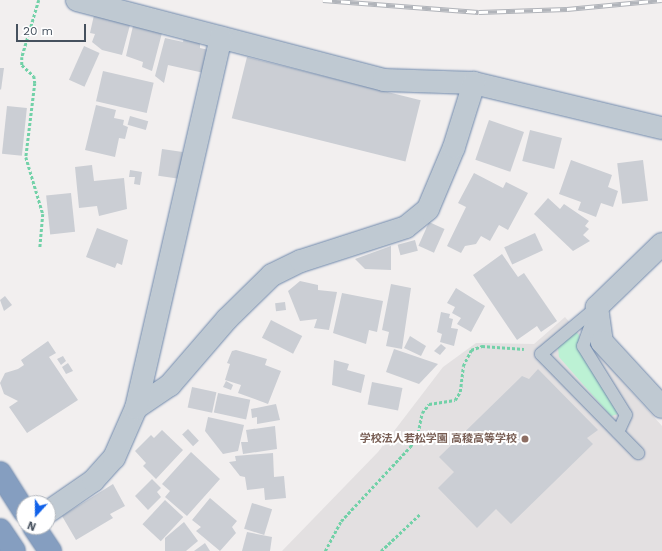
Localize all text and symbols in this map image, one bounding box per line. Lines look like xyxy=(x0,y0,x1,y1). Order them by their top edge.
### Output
scale bar xyxy=(18,16,88,42)
text: 20 m xyxy=(23,24,53,38)
place label: 学校法人若松学園 高稜高等学校 xyxy=(360,432,517,446)
marker: 学校法人若松学園 高稜高等学校 xyxy=(520,434,530,444)
north arrow xyxy=(16,495,56,535)
text: N xyxy=(26,518,38,533)

